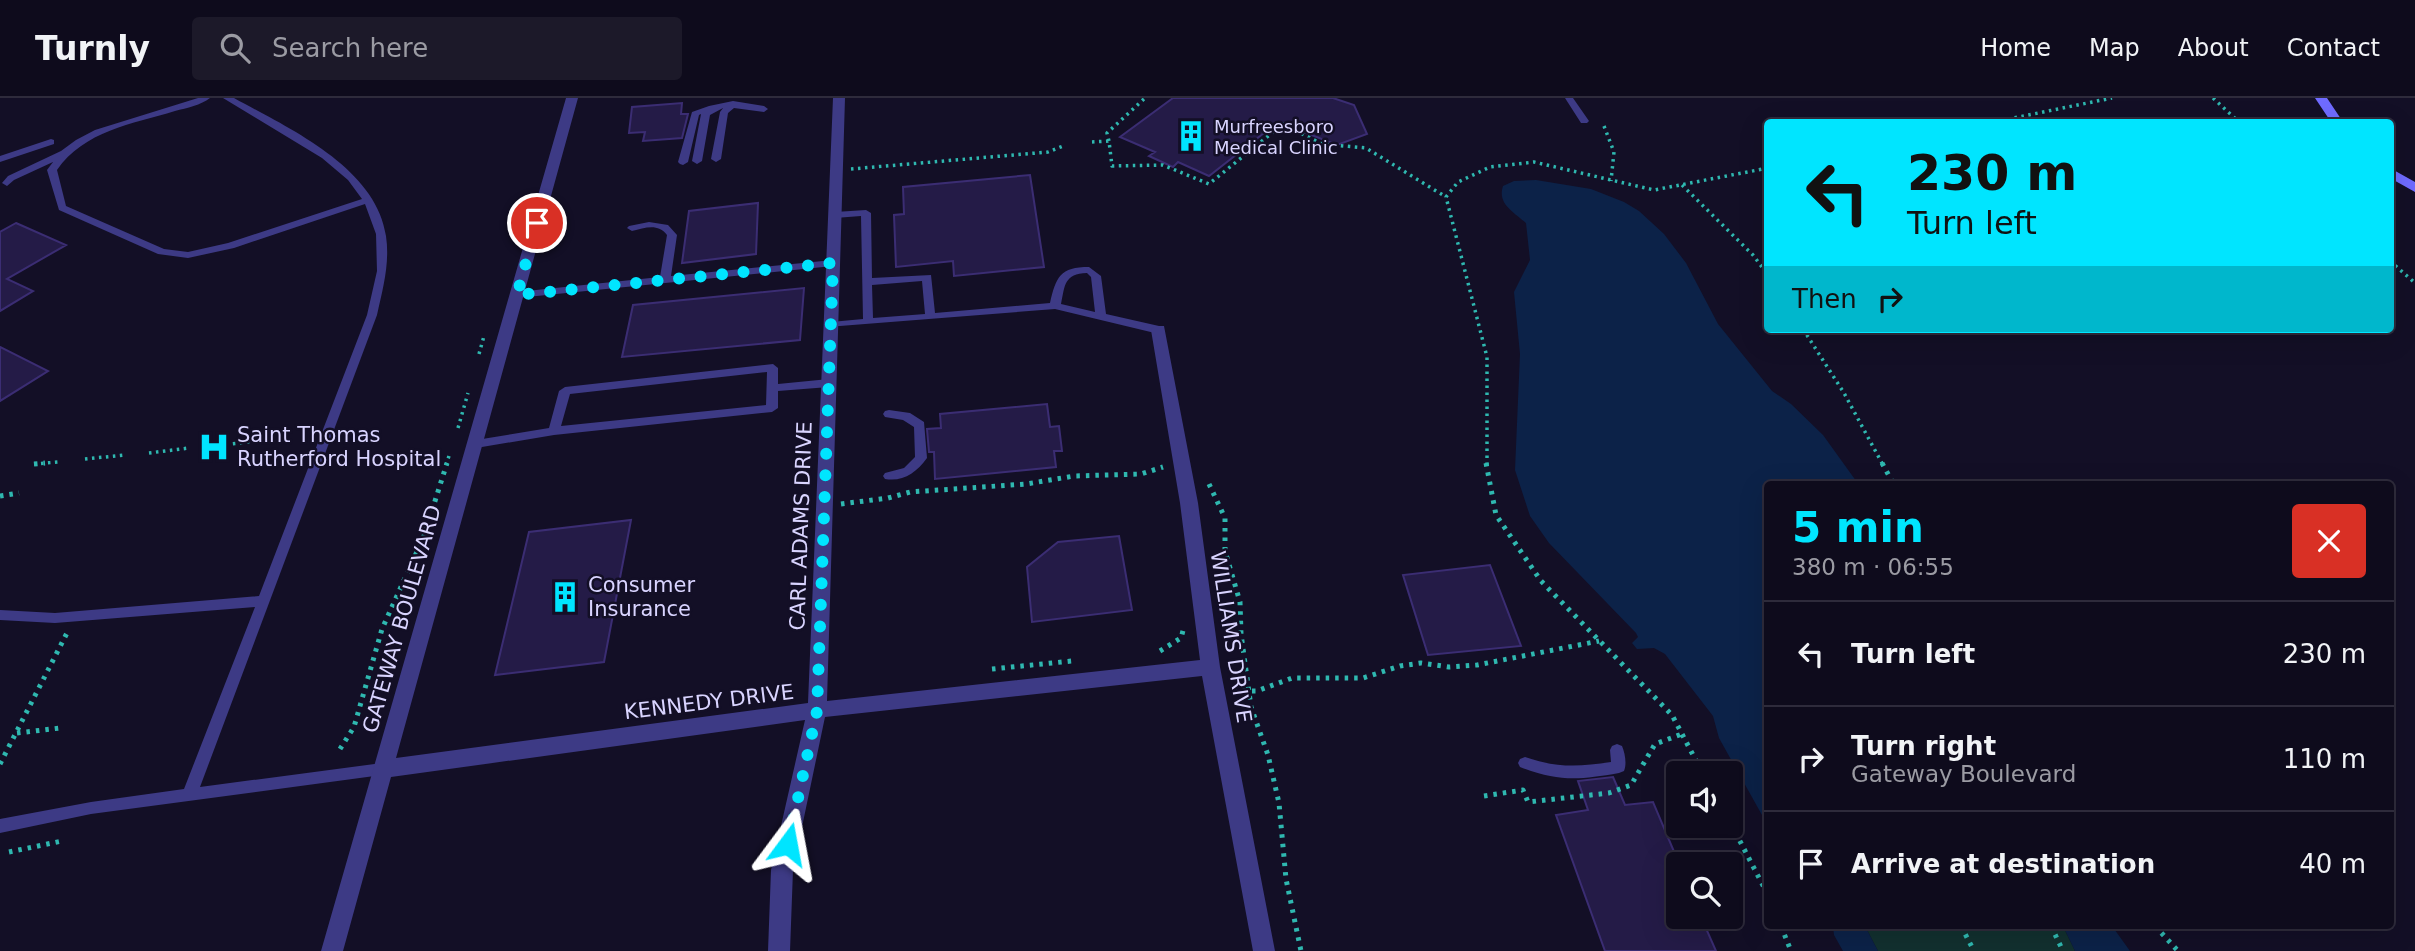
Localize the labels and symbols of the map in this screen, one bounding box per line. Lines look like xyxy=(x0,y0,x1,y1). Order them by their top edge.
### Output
place label: Murfreesboro Medical Clinic xyxy=(1214,116,1338,158)
building icon: Murfreesboro Medical Clinic xyxy=(1174,119,1208,153)
pin xyxy=(507,193,567,253)
street label: CARL ADAMS DRIVE xyxy=(785,421,817,631)
place label: Saint Thomas Rutherford Hospital xyxy=(237,423,441,471)
hospital icon: Saint Thomas Rutherford Hospital xyxy=(197,430,231,464)
street label: GATEWAY BOULEVARD xyxy=(358,502,446,736)
street label: WILLIAMS DRIVE xyxy=(1206,549,1256,725)
place label: Consumer Insurance xyxy=(588,573,695,621)
building icon: Consumer Insurance xyxy=(548,580,582,614)
street label: KENNEDY DRIVE xyxy=(623,680,795,724)
position arrow xyxy=(751,807,825,881)

